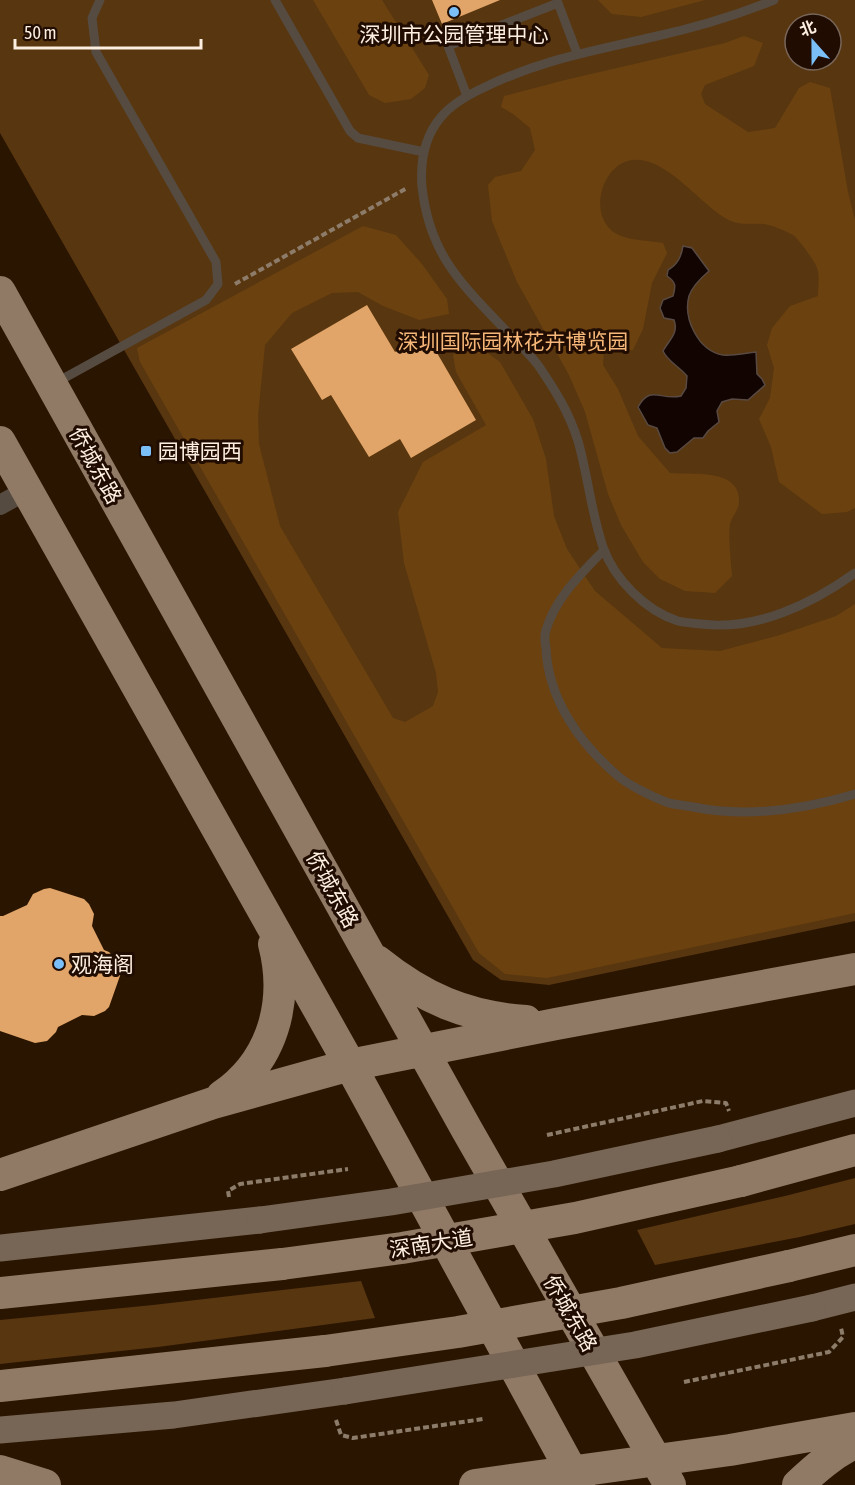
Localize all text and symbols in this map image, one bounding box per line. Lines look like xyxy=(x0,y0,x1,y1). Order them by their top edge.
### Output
marker: 深圳市公园管理中心 xyxy=(447,5,461,19)
scale bar xyxy=(15,12,201,50)
north arrow xyxy=(783,12,843,72)
text: 北 xyxy=(797,17,818,39)
text: 50 m xyxy=(24,22,56,43)
place label: 深圳市公园管理中心 xyxy=(360,22,549,46)
park label: 深圳国际园林花卉博览园 xyxy=(398,329,629,353)
street label: 侨城东路 xyxy=(65,422,127,508)
place label: 园博园西 xyxy=(158,439,242,463)
marker: 园博园西 xyxy=(139,444,153,458)
street label: 侨城东路 xyxy=(302,846,364,932)
place label: 观海阁 xyxy=(71,952,134,976)
marker: 观海阁 xyxy=(52,957,66,971)
street label: 深南大道 xyxy=(388,1225,474,1261)
street label: 侨城东路 xyxy=(540,1271,602,1355)

